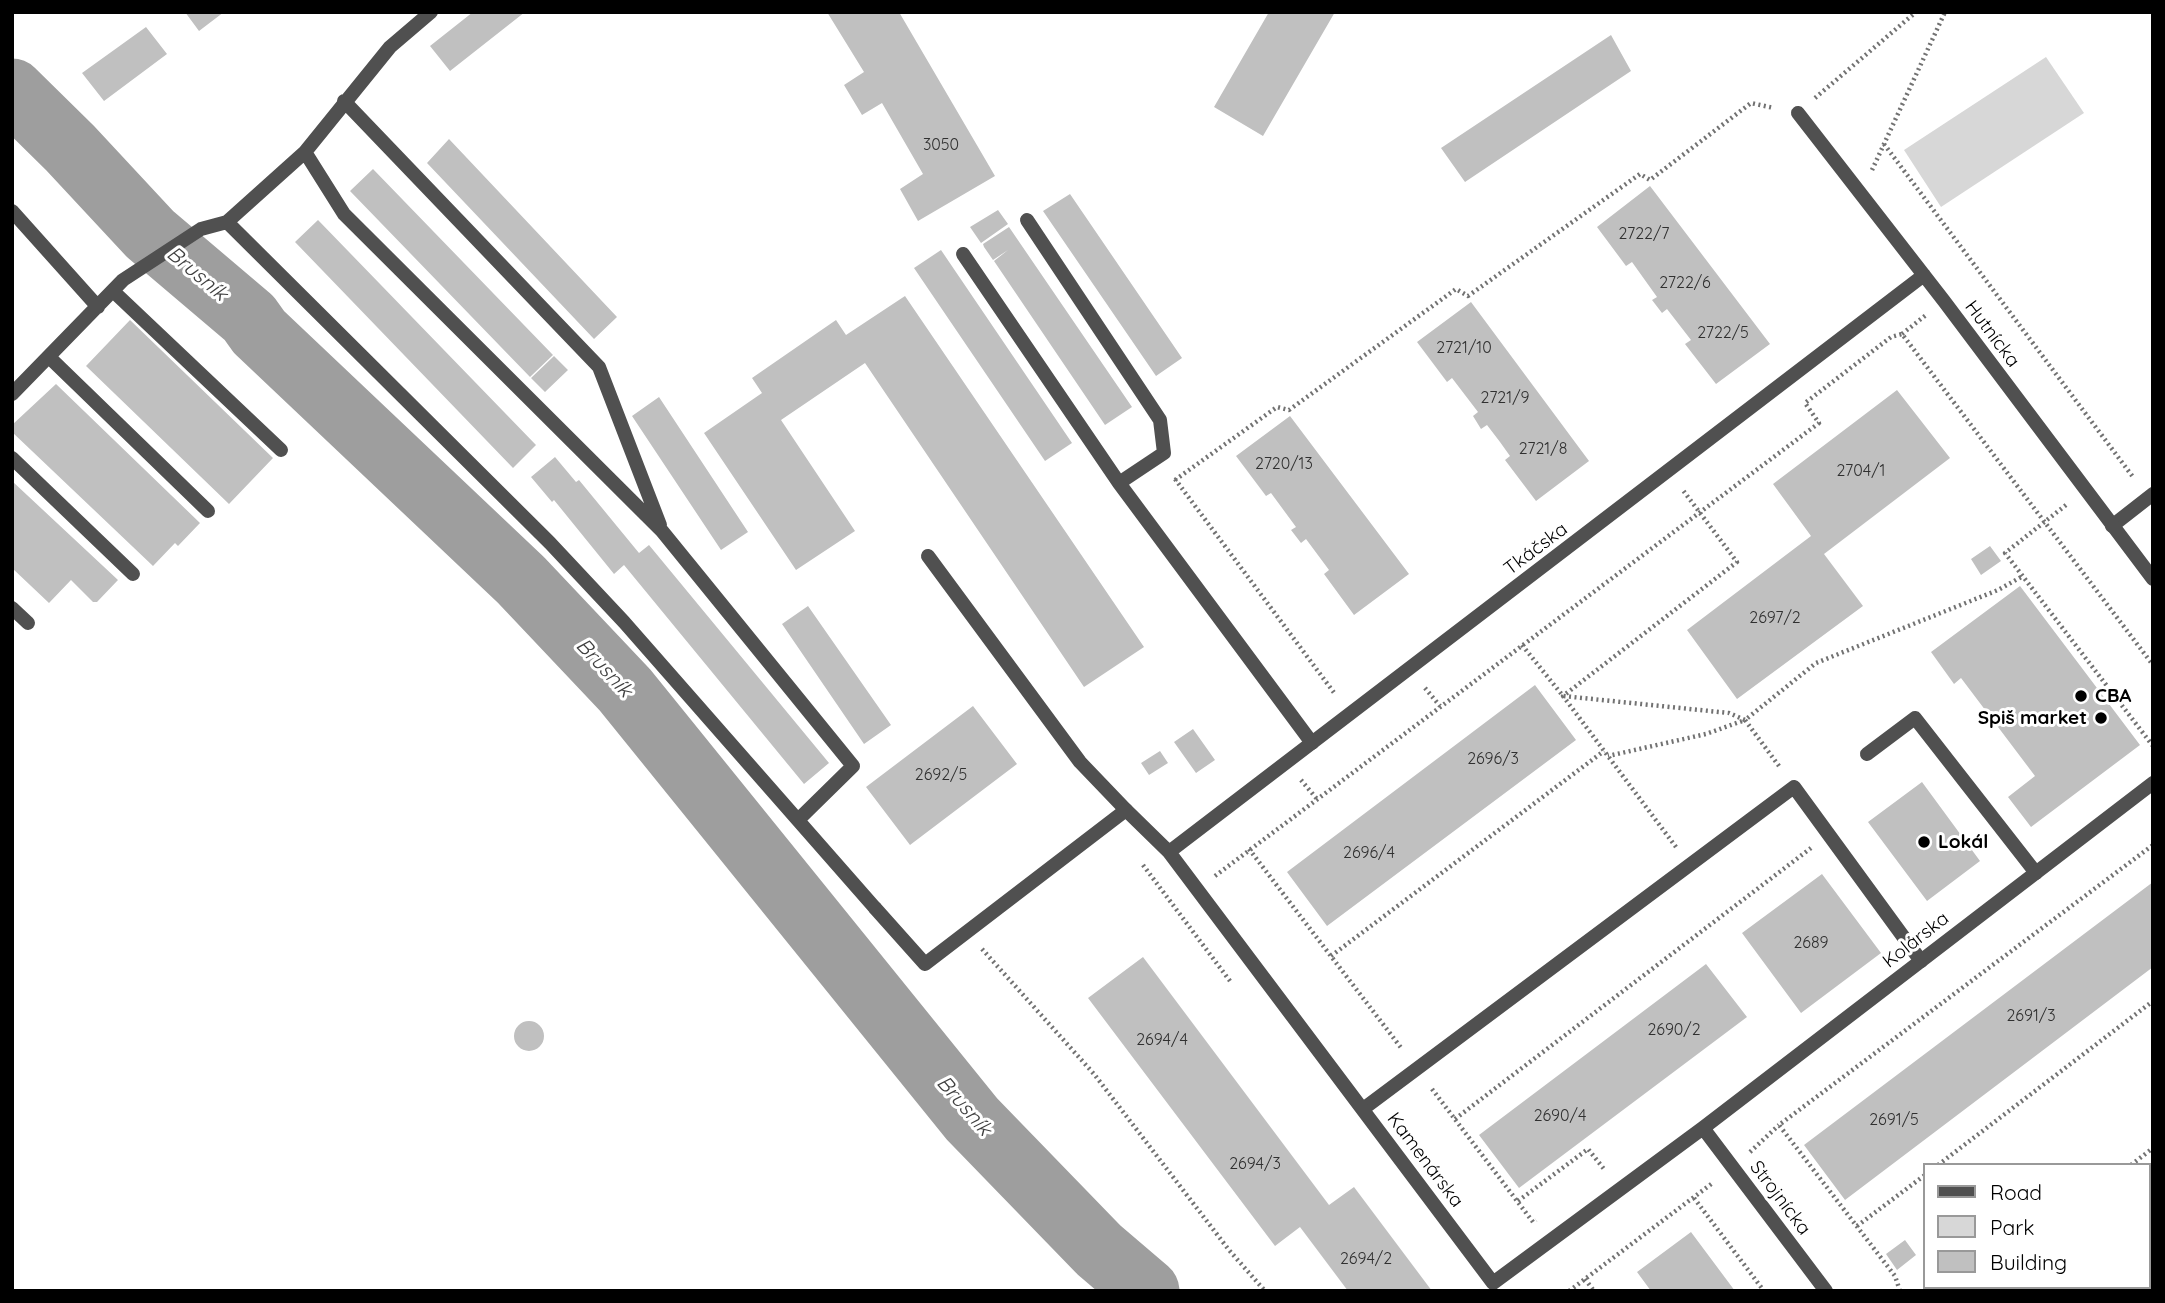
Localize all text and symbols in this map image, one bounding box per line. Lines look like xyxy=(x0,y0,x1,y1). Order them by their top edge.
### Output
house number: 3050 xyxy=(923,135,959,155)
house number: 2722/7 xyxy=(1618,224,1670,244)
water label: Brusník xyxy=(162,241,232,307)
house number: 2722/6 xyxy=(1659,273,1711,293)
street label: Hutnícka xyxy=(1960,296,2024,372)
house number: 2722/5 xyxy=(1697,323,1749,343)
house number: 2721/10 xyxy=(1436,338,1492,358)
house number: 2721/9 xyxy=(1481,388,1529,408)
house number: 2721/8 xyxy=(1519,439,1567,459)
house number: 2720/13 xyxy=(1255,454,1313,474)
house number: 2704/1 xyxy=(1837,461,1885,481)
street label: Tkáčska xyxy=(1500,518,1572,580)
house number: 2697/2 xyxy=(1749,608,1801,628)
water label: Brusník xyxy=(570,633,638,703)
place label: CBA xyxy=(2095,685,2131,707)
marker: CBA xyxy=(2073,688,2089,704)
place label: Spiš market xyxy=(1978,707,2087,729)
marker: Spiš market xyxy=(2093,710,2109,726)
house number: 2696/3 xyxy=(1467,749,1519,769)
house number: 2692/5 xyxy=(915,765,967,785)
place label: Lokál xyxy=(1938,831,1988,853)
marker: Lokál xyxy=(1916,834,1932,850)
house number: 2696/4 xyxy=(1343,843,1395,863)
street label: Kolárska xyxy=(1878,907,1954,973)
house number: 2689 xyxy=(1793,933,1829,953)
house number: 2691/3 xyxy=(2006,1006,2056,1026)
house number: 2690/2 xyxy=(1647,1020,1701,1040)
house number: 2694/4 xyxy=(1136,1030,1188,1050)
water label: Brusník xyxy=(931,1071,997,1141)
house number: 2690/4 xyxy=(1534,1106,1586,1126)
street label: Kamenárska xyxy=(1382,1108,1468,1212)
house number: 2691/5 xyxy=(1869,1110,1919,1130)
house number: 2694/3 xyxy=(1229,1154,1281,1174)
street label: Strojnícka xyxy=(1745,1156,1815,1240)
legend xyxy=(1924,1163,2151,1289)
text: Road xyxy=(1990,1179,2042,1205)
text: Park xyxy=(1990,1214,2034,1240)
house number: 2694/2 xyxy=(1340,1249,1392,1269)
text: Building xyxy=(1990,1249,2067,1275)

